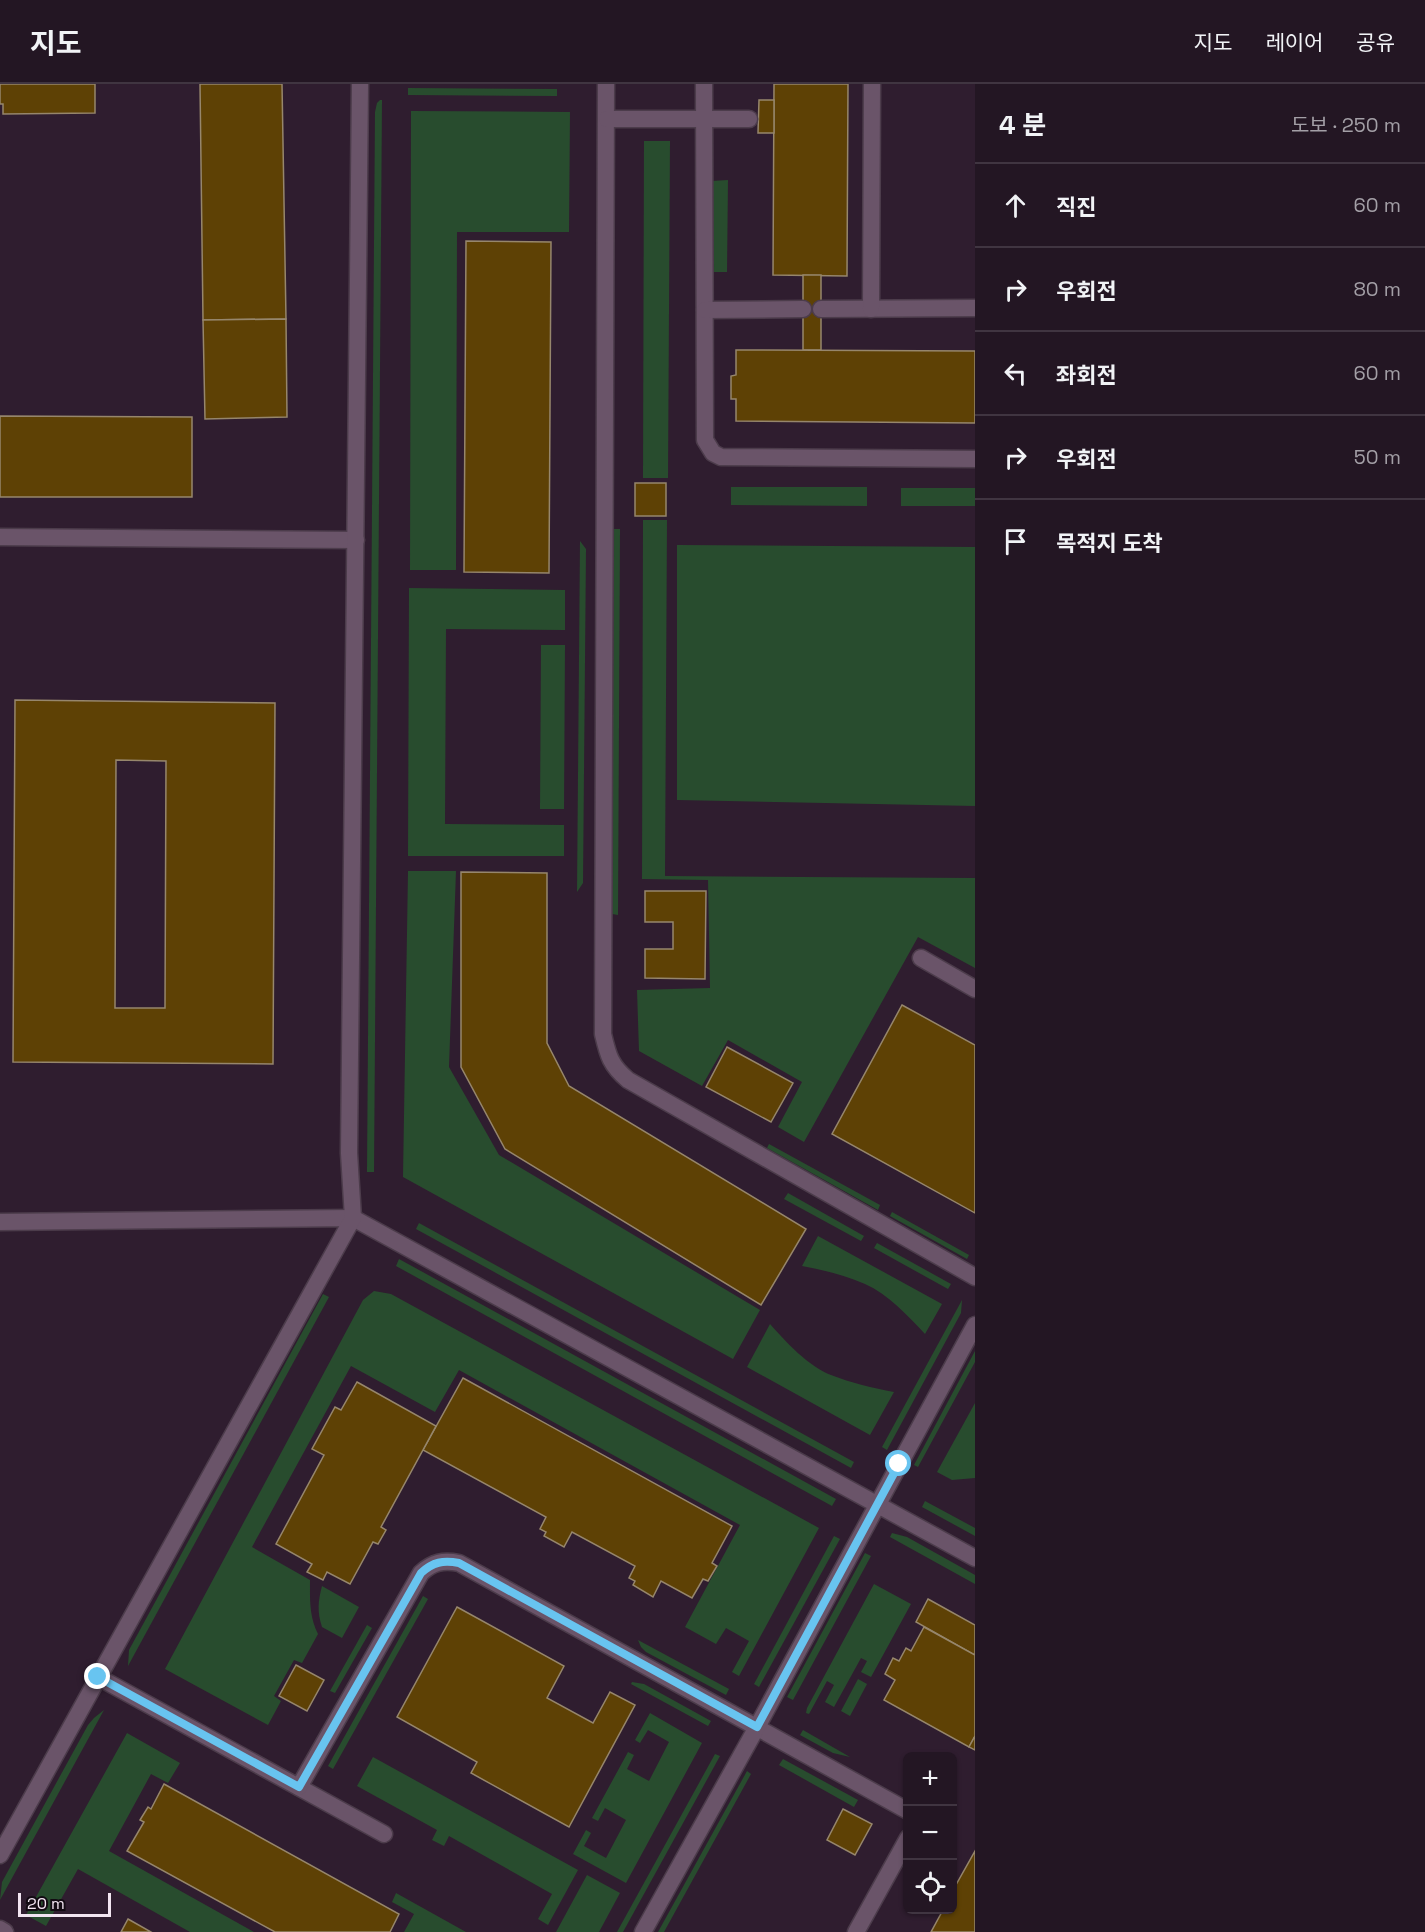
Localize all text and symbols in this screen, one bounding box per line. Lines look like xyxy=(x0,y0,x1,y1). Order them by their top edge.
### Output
text: 지도 xyxy=(30,25,82,61)
text: 지도 xyxy=(1194,29,1232,56)
text: 레이어 xyxy=(1265,29,1323,56)
text: 공유 xyxy=(1356,29,1395,56)
text: 4 분 xyxy=(999,108,1046,142)
text: 도보 · 250 m xyxy=(1291,112,1401,138)
icon: ahead xyxy=(999,189,1032,222)
text: 60 m xyxy=(1354,192,1401,218)
text: 직진 xyxy=(1056,193,1096,221)
icon: right xyxy=(999,273,1032,306)
text: 80 m xyxy=(1353,276,1401,302)
text: 우회전 xyxy=(1056,277,1117,305)
icon: left xyxy=(999,357,1032,390)
text: 60 m xyxy=(1354,360,1401,386)
text: 좌회전 xyxy=(1056,361,1117,389)
icon: right xyxy=(999,441,1032,474)
text: 50 m xyxy=(1354,444,1401,470)
text: 우회전 xyxy=(1056,445,1117,473)
icon: arrive xyxy=(999,525,1032,558)
text: 목적지 도착 xyxy=(1056,529,1163,557)
route start xyxy=(885,1450,911,1476)
route end xyxy=(84,1663,110,1689)
map controls xyxy=(903,1752,957,1914)
button: + xyxy=(903,1752,957,1806)
button: − xyxy=(903,1806,957,1860)
button: locate xyxy=(903,1860,957,1914)
scale bar xyxy=(18,1890,111,1918)
text: 20 m xyxy=(27,1893,65,1914)

